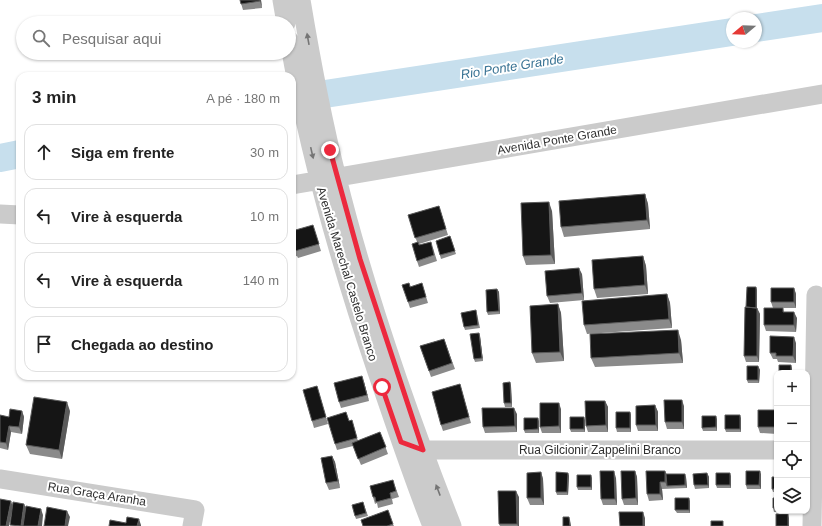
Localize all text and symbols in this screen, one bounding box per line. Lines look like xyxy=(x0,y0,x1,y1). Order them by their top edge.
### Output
north arrow xyxy=(726,12,762,48)
search box xyxy=(16,16,296,60)
icon: search xyxy=(30,27,52,49)
text: Pesquisar aqui xyxy=(62,30,161,47)
one-way arrow xyxy=(304,32,310,45)
water label: Rio Ponte Grande xyxy=(460,51,565,82)
text: 3 min xyxy=(32,88,76,107)
text: A pé · 180 m xyxy=(206,91,280,106)
street label: Avenida Ponte Grande xyxy=(496,123,618,157)
icon: ahead xyxy=(33,141,55,163)
route end xyxy=(321,141,339,159)
text: Siga em frente xyxy=(71,144,174,161)
text: 30 m xyxy=(250,145,279,160)
one-way arrow xyxy=(309,147,315,159)
street label: Avenida Marechal Castelo Branco xyxy=(314,185,380,363)
icon: left xyxy=(33,205,55,227)
text: Vire à esquerda xyxy=(71,208,182,225)
text: 10 m xyxy=(250,209,279,224)
icon: left xyxy=(33,269,55,291)
text: Vire à esquerda xyxy=(71,272,182,289)
text: 140 m xyxy=(243,273,279,288)
icon: arrive xyxy=(33,333,55,355)
text: Chegada ao destino xyxy=(71,336,214,353)
map controls xyxy=(774,370,810,514)
button: + xyxy=(774,370,810,406)
route start xyxy=(373,378,391,396)
button: − xyxy=(774,406,810,442)
button: locate xyxy=(774,442,810,478)
street label: Rua Gilcionir Zappelini Branco xyxy=(519,443,681,457)
button: layers xyxy=(774,478,810,514)
street label: Rua Graça Aranha xyxy=(47,479,147,509)
one-way arrow xyxy=(434,483,440,495)

